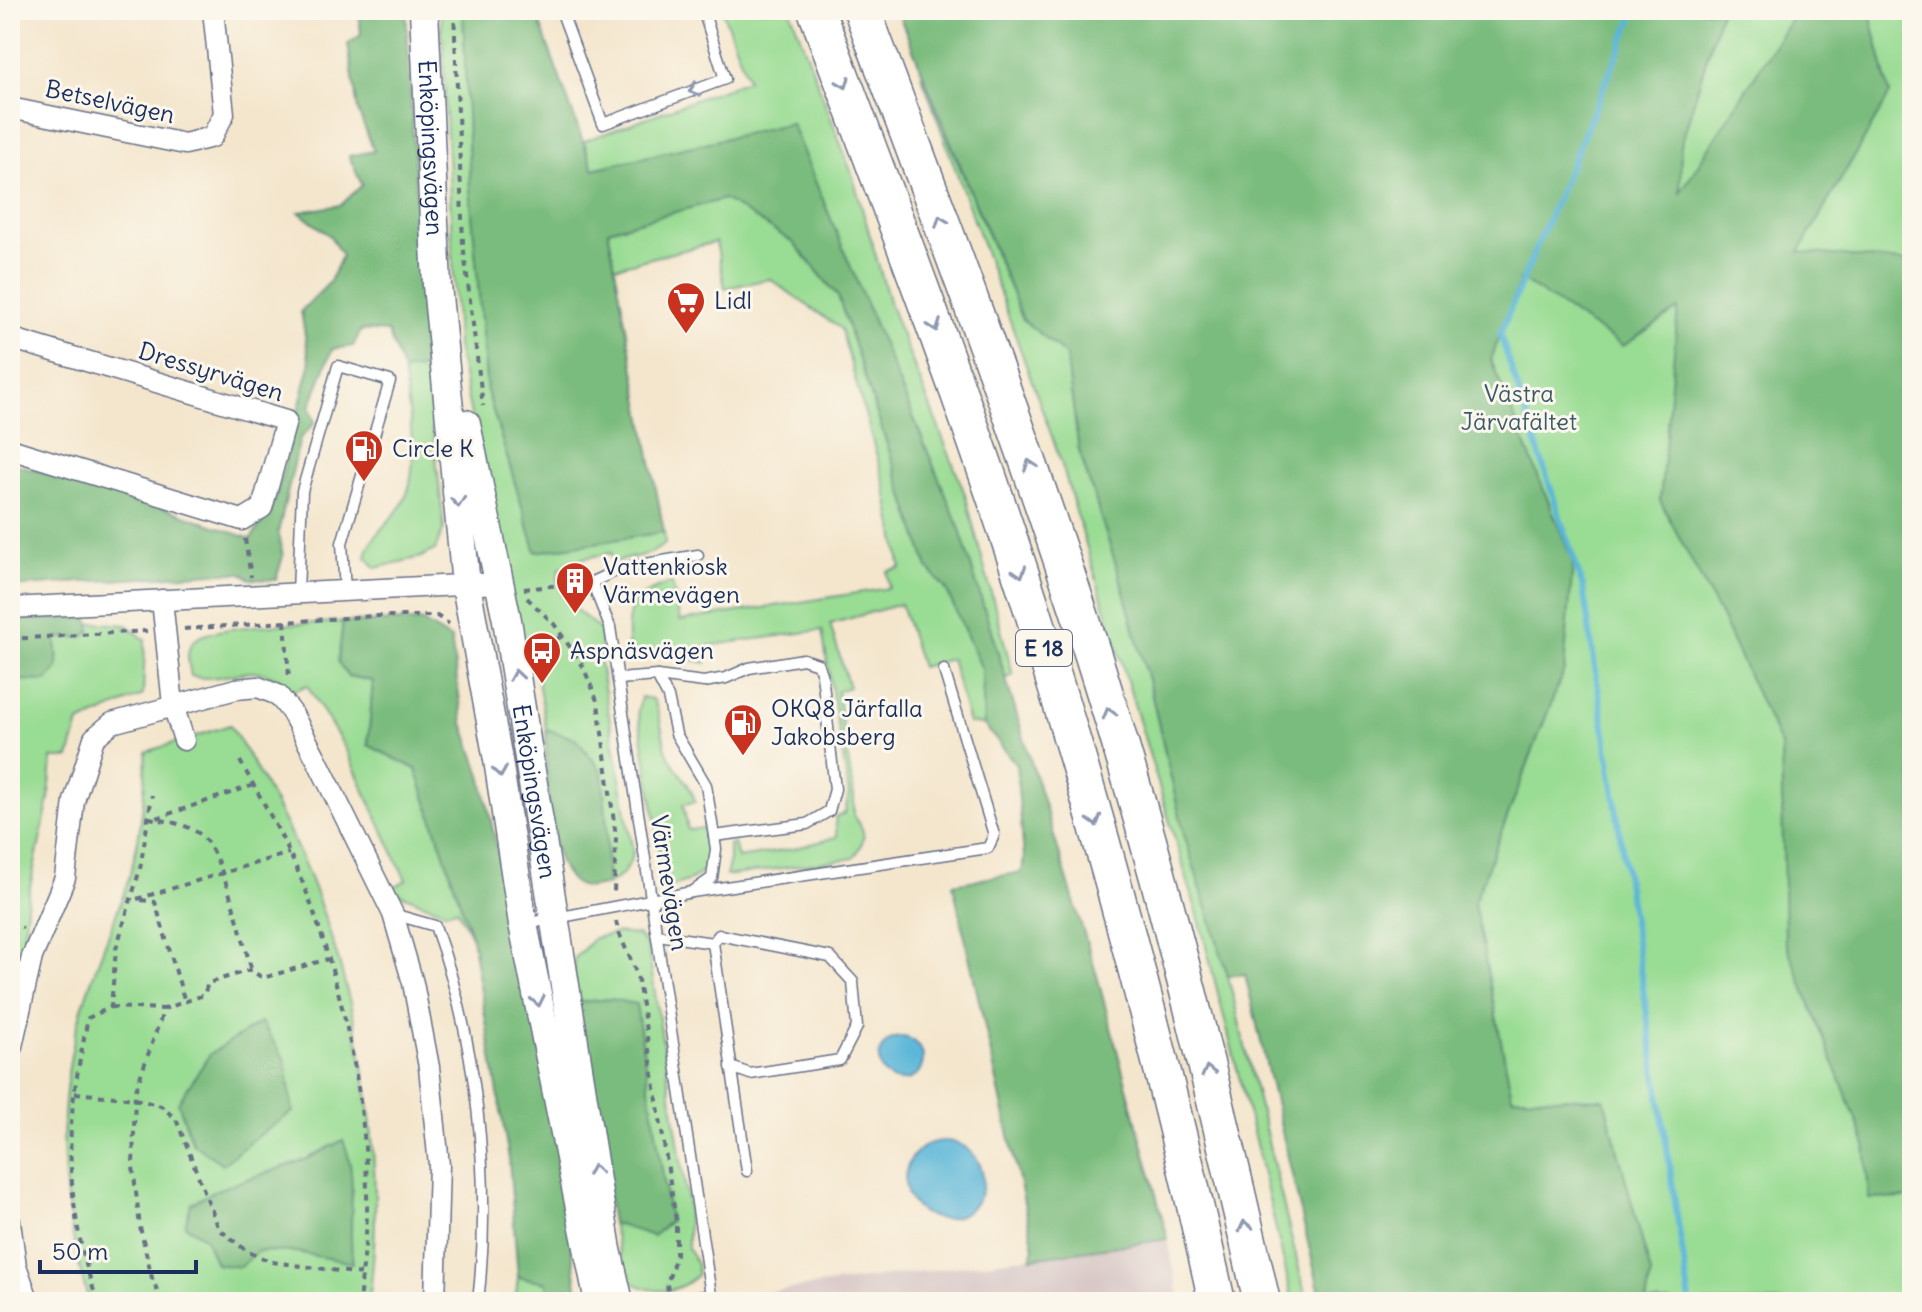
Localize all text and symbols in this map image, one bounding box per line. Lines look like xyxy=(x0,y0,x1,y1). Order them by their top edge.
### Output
street label: Enköpingsvägen xyxy=(412,59,451,237)
street label: Betselvägen xyxy=(43,73,178,129)
one-way arrow xyxy=(834,75,851,89)
one-way arrow xyxy=(688,81,702,97)
one-way arrow xyxy=(935,215,951,229)
supermarket icon: Lidl xyxy=(665,280,707,335)
place label: Lidl xyxy=(714,285,752,315)
one-way arrow xyxy=(925,319,942,333)
street label: Dressyrvägen xyxy=(135,335,287,407)
park label: Västra Järvafältet xyxy=(1461,378,1577,436)
fuel station icon: Circle K xyxy=(343,428,385,483)
place label: Circle K xyxy=(392,433,474,463)
one-way arrow xyxy=(1023,459,1039,473)
one-way arrow xyxy=(449,496,466,509)
place label: Vattenkiosk Värmevägen xyxy=(603,551,740,609)
building icon: Vattenkiosk Värmevägen xyxy=(554,560,596,615)
one-way arrow xyxy=(1010,565,1026,579)
bus stop icon: Aspnäsvägen xyxy=(521,630,563,685)
road number: E 18 xyxy=(1016,630,1072,666)
place label: Aspnäsvägen xyxy=(570,635,714,665)
one-way arrow xyxy=(508,668,525,682)
place label: OKQ8 Järfalla Jakobsberg xyxy=(771,693,923,751)
street label: Enköpingsvägen xyxy=(507,702,564,881)
fuel station icon: OKQ8 Järfalla Jakobsberg xyxy=(722,702,764,757)
one-way arrow xyxy=(1102,707,1118,720)
one-way arrow xyxy=(491,765,508,778)
street label: Värmevägen xyxy=(644,813,696,953)
one-way arrow xyxy=(1086,814,1102,827)
one-way arrow xyxy=(529,993,546,1007)
one-way arrow xyxy=(1201,1065,1218,1079)
one-way arrow xyxy=(587,1164,604,1177)
one-way arrow xyxy=(1237,1220,1254,1233)
scale bar xyxy=(40,1224,196,1274)
text: 50 m xyxy=(52,1236,108,1266)

